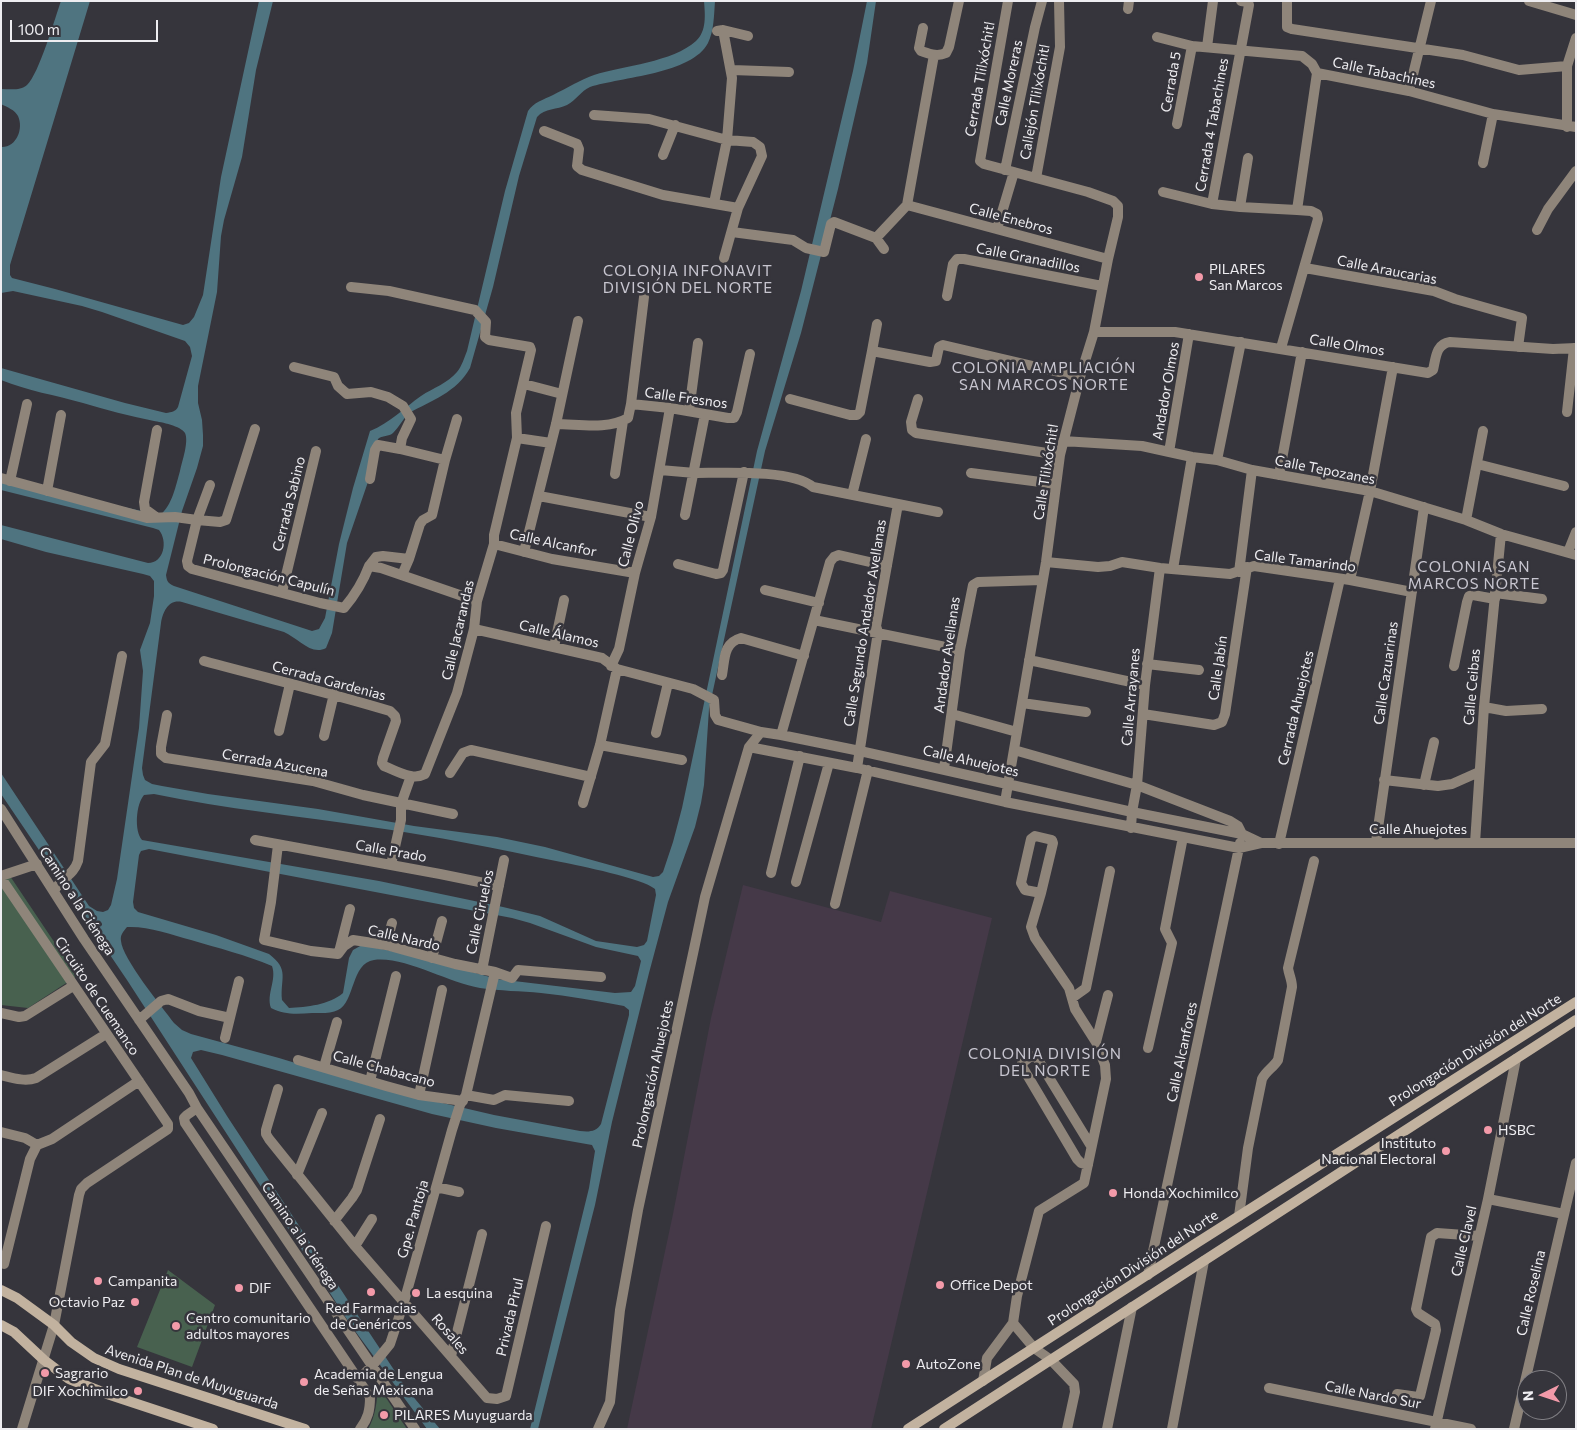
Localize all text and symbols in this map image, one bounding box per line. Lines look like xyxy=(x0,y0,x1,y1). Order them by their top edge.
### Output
scale bar xyxy=(12,10,160,42)
text: 100 m xyxy=(18,20,60,38)
street label: Cerrada Tlilxóchitl xyxy=(962,20,998,138)
street label: Calle Moreras xyxy=(992,38,1026,128)
street label: Callejón Tlilxóchitl xyxy=(1017,43,1053,161)
street label: Cerrada 5 xyxy=(1157,50,1185,114)
street label: Calle Tabachines xyxy=(1331,54,1437,92)
street label: Cerrada 4 Tabachines xyxy=(1192,57,1232,193)
street label: Calle Enebros xyxy=(967,200,1055,238)
street label: Calle Granadillos xyxy=(974,240,1082,276)
street label: Calle Araucarias xyxy=(1336,252,1438,288)
place label: PILARES San Marcos xyxy=(1209,261,1283,294)
district label: COLONIA INFONAVIT DIVISIÓN DEL NORTE xyxy=(601,262,775,297)
marker: PILARES San Marcos xyxy=(1193,271,1205,283)
street label: Calle Olmos xyxy=(1308,331,1386,359)
street label: Andador Olmos xyxy=(1149,340,1183,442)
district label: COLONIA AMPLIACIÓN SAN MARCOS NORTE xyxy=(949,359,1139,394)
street label: Calle Fresnos xyxy=(643,384,729,412)
street label: Calle Tlilxóchitl xyxy=(1030,423,1062,521)
street label: Calle Tepozanes xyxy=(1273,452,1377,488)
street label: Cerrada Sabino xyxy=(269,455,309,553)
street label: Calle Olivo xyxy=(615,499,647,569)
street label: Calle Segundo Andador Avellanas xyxy=(840,518,890,728)
street label: Calle Alcanfor xyxy=(508,526,598,560)
street label: Calle Tamarindo xyxy=(1253,546,1357,576)
street label: Prolongación Capulín xyxy=(201,551,337,599)
district label: COLONIA SAN MARCOS NORTE xyxy=(1406,558,1542,593)
street label: Calle Jacarandas xyxy=(438,578,478,682)
street label: Andador Avellanas xyxy=(931,596,963,714)
street label: Calle Álamos xyxy=(517,617,601,651)
street label: Calle Cazuarinas xyxy=(1370,620,1402,726)
street label: Calle Jabín xyxy=(1205,634,1231,702)
street label: Calle Arrayanes xyxy=(1118,647,1144,747)
street label: Calle Ceibas xyxy=(1460,648,1484,726)
street label: Cerrada Ahuejotes xyxy=(1275,649,1317,767)
street label: Cerrada Gardenias xyxy=(270,658,388,704)
street label: Calle Ahuejotes xyxy=(921,742,1021,780)
street label: Cerrada Azucena xyxy=(221,745,329,781)
street label: Calle Ahuejotes xyxy=(1369,821,1467,837)
street label: Calle Prado xyxy=(354,836,428,866)
street label: Camino a la Ciénega xyxy=(36,844,118,958)
street label: Calle Ciruelos xyxy=(463,868,497,956)
street label: Calle Nardo xyxy=(366,922,442,954)
street label: Circuito de Cuemanco xyxy=(51,934,143,1058)
street label: Prolongación División del Norte xyxy=(1386,990,1564,1110)
street label: Prolongación Ahuejotes xyxy=(629,998,677,1150)
street label: Calle Alcanfores xyxy=(1163,1000,1201,1104)
district label: COLONIA DIVISIÓN DEL NORTE xyxy=(966,1045,1124,1080)
street label: Calle Chabacano xyxy=(331,1047,437,1091)
place label: HSBC xyxy=(1498,1122,1535,1138)
marker: HSBC xyxy=(1482,1124,1494,1136)
place label: Instituto Nacional Electoral xyxy=(1321,1135,1436,1168)
marker: Instituto Nacional Electoral xyxy=(1440,1145,1452,1157)
street label: Gpe. Pantoja xyxy=(394,1178,432,1260)
street label: Camino a la Ciénega xyxy=(258,1179,342,1293)
place label: Honda Xochimilco xyxy=(1123,1185,1239,1201)
marker: Honda Xochimilco xyxy=(1107,1187,1119,1199)
street label: Calle Clavel xyxy=(1448,1204,1480,1278)
street label: Prolongación División del Norte xyxy=(1045,1207,1221,1329)
street label: Calle Roselina xyxy=(1513,1248,1549,1338)
place label: Campanita xyxy=(108,1273,177,1289)
marker: Campanita xyxy=(92,1275,104,1287)
street label: Privada Pirul xyxy=(493,1276,527,1358)
place label: Office Depot xyxy=(950,1277,1033,1293)
marker: Office Depot xyxy=(934,1279,946,1291)
place label: DIF xyxy=(249,1280,271,1296)
marker: DIF xyxy=(233,1282,245,1294)
place label: La esquina xyxy=(426,1285,493,1301)
marker: Red Farmacias de Genéricos xyxy=(365,1286,377,1298)
marker: La esquina xyxy=(410,1287,422,1299)
place label: Octavio Paz xyxy=(49,1294,125,1310)
marker: Octavio Paz xyxy=(129,1296,141,1308)
place label: Red Farmacias de Genéricos xyxy=(325,1300,417,1332)
place label: Centro comunitario adultos mayores xyxy=(186,1310,311,1342)
street label: Rosales xyxy=(428,1310,472,1358)
marker: Centro comunitario adultos mayores xyxy=(170,1320,182,1332)
street label: Avenida Plan de Muyuguarda xyxy=(103,1341,281,1413)
place label: AutoZone xyxy=(916,1356,981,1372)
marker: AutoZone xyxy=(900,1358,912,1370)
place label: Sagrario xyxy=(55,1365,108,1381)
place label: Academia de Lengua de Señas Mexicana xyxy=(314,1366,443,1398)
marker: Sagrario xyxy=(39,1367,51,1379)
north arrow xyxy=(1517,1370,1567,1420)
marker: Academia de Lengua de Señas Mexicana xyxy=(298,1376,310,1388)
street label: Calle Nardo Sur xyxy=(1323,1377,1423,1413)
place label: DIF Xochimilco xyxy=(32,1383,128,1399)
marker: DIF Xochimilco xyxy=(132,1385,144,1397)
text: N xyxy=(1519,1390,1536,1402)
place label: PILARES Muyuguarda xyxy=(394,1407,533,1423)
marker: PILARES Muyuguarda xyxy=(378,1409,390,1421)

